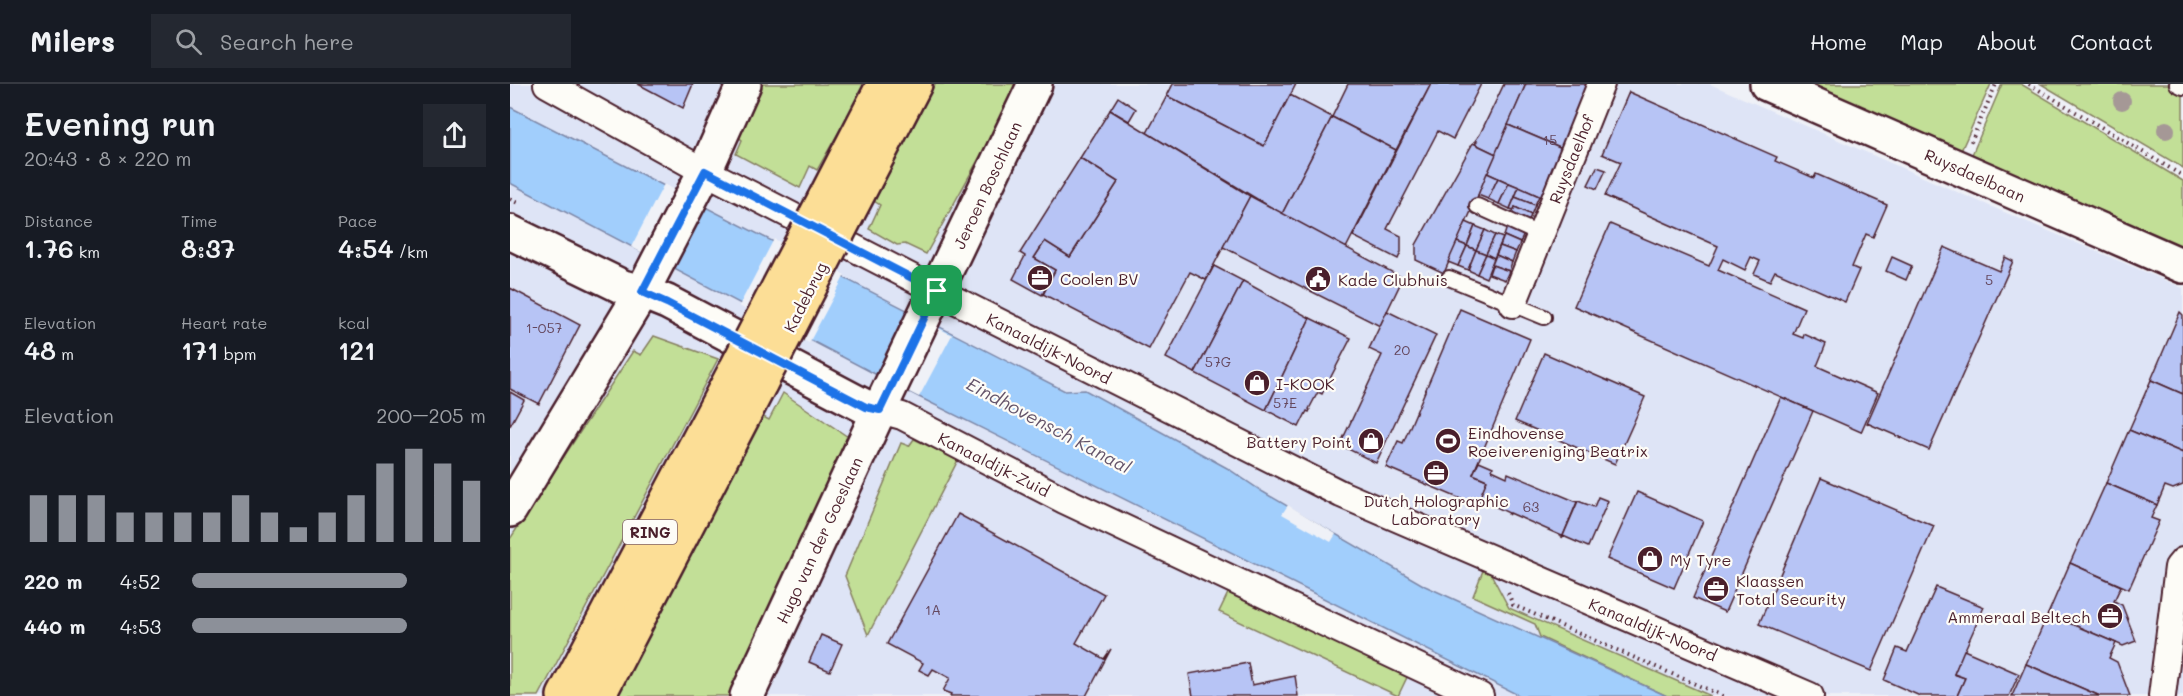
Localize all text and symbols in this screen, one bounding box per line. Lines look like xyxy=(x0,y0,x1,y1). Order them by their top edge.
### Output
search box xyxy=(151,14,571,68)
text: Milers xyxy=(30,23,115,59)
icon: search xyxy=(172,25,205,58)
text: Search here xyxy=(220,27,354,56)
text: Home xyxy=(1810,28,1867,55)
text: Map xyxy=(1900,28,1943,55)
text: About xyxy=(1976,28,2037,55)
text: Contact xyxy=(2070,28,2153,55)
text: Evening run xyxy=(24,101,216,144)
button: share xyxy=(423,104,486,167)
street label: Ruysdaelhof xyxy=(1544,111,1599,206)
street label: Jeroen Boschlaan xyxy=(948,118,1026,252)
house number: 15 xyxy=(1543,130,1557,149)
street label: Ruysdaelbaan xyxy=(1921,143,2029,207)
text: 20:43 · 8 × 220 m xyxy=(24,145,191,171)
text: Distance xyxy=(24,210,93,231)
text: Time xyxy=(181,210,217,231)
text: Pace xyxy=(338,210,377,231)
text: 1.76 xyxy=(24,231,74,265)
text: 8:37 xyxy=(181,231,235,265)
text: 4:54 xyxy=(338,231,394,265)
text: km xyxy=(74,241,100,262)
text: /km xyxy=(394,241,428,262)
street label: Kadebrug xyxy=(778,258,832,336)
office icon: Coolen BV xyxy=(1025,263,1055,293)
public building icon: Kade Clubhuis xyxy=(1303,264,1333,294)
pin xyxy=(911,265,962,316)
place label: Coolen BV xyxy=(1060,268,1139,289)
place label: Kade Clubhuis xyxy=(1338,269,1448,290)
house number: 5 xyxy=(1985,270,1993,289)
icon: arrive xyxy=(920,274,953,307)
street label: Kanaaldijk-Noord xyxy=(983,308,1115,388)
text: Elevation xyxy=(24,312,96,333)
text: Heart rate xyxy=(181,312,267,333)
text: kcal xyxy=(338,312,370,333)
house number: 1-057 xyxy=(526,318,563,337)
text: 48 xyxy=(24,333,56,367)
text: 171 xyxy=(181,333,219,367)
text: 121 xyxy=(338,333,376,367)
house number: 20 xyxy=(1394,340,1411,359)
text: m xyxy=(56,343,74,364)
text: bpm xyxy=(219,343,257,364)
house number: 57G xyxy=(1205,352,1231,371)
shop icon: I-KOOK xyxy=(1242,368,1272,398)
water label: Eindhovensch Kanaal xyxy=(963,371,1136,479)
place label: I-KOOK xyxy=(1276,373,1335,394)
house number: 57E xyxy=(1273,393,1297,412)
text: Elevation xyxy=(24,402,114,428)
text: 200–205 m xyxy=(376,402,486,428)
place label: Eindhovense Roeivereniging Beatrix xyxy=(1468,422,1648,461)
shop icon: Battery Point xyxy=(1356,426,1386,456)
sports icon: Eindhovense Roeivereniging Beatrix xyxy=(1433,426,1463,456)
street label: Kanaaldijk-Zuid xyxy=(935,427,1053,501)
place label: Battery Point xyxy=(1247,431,1352,452)
street label: Hugo van der Goeslaan xyxy=(771,453,867,627)
office icon: Dutch Holographic Laboratory xyxy=(1421,458,1451,488)
place label: Dutch Holographic Laboratory xyxy=(1363,490,1509,529)
house number: 63 xyxy=(1523,497,1539,516)
road number: RING xyxy=(623,520,677,544)
shop icon: My Tyre xyxy=(1635,544,1665,574)
place label: My Tyre xyxy=(1670,549,1731,570)
text: 220 m xyxy=(24,568,82,594)
text: 4:52 xyxy=(120,568,161,594)
place label: Klaassen Total Security xyxy=(1736,570,1846,609)
office icon: Klaassen Total Security xyxy=(1701,574,1731,604)
street label: Kanaaldijk-Noord xyxy=(1586,593,1720,665)
house number: 1A xyxy=(925,600,941,619)
office icon: Ammeraal Beltech xyxy=(2095,601,2125,631)
place label: Ammeraal Beltech xyxy=(1947,606,2090,627)
text: 440 m xyxy=(24,613,85,639)
text: 4:53 xyxy=(120,613,161,639)

